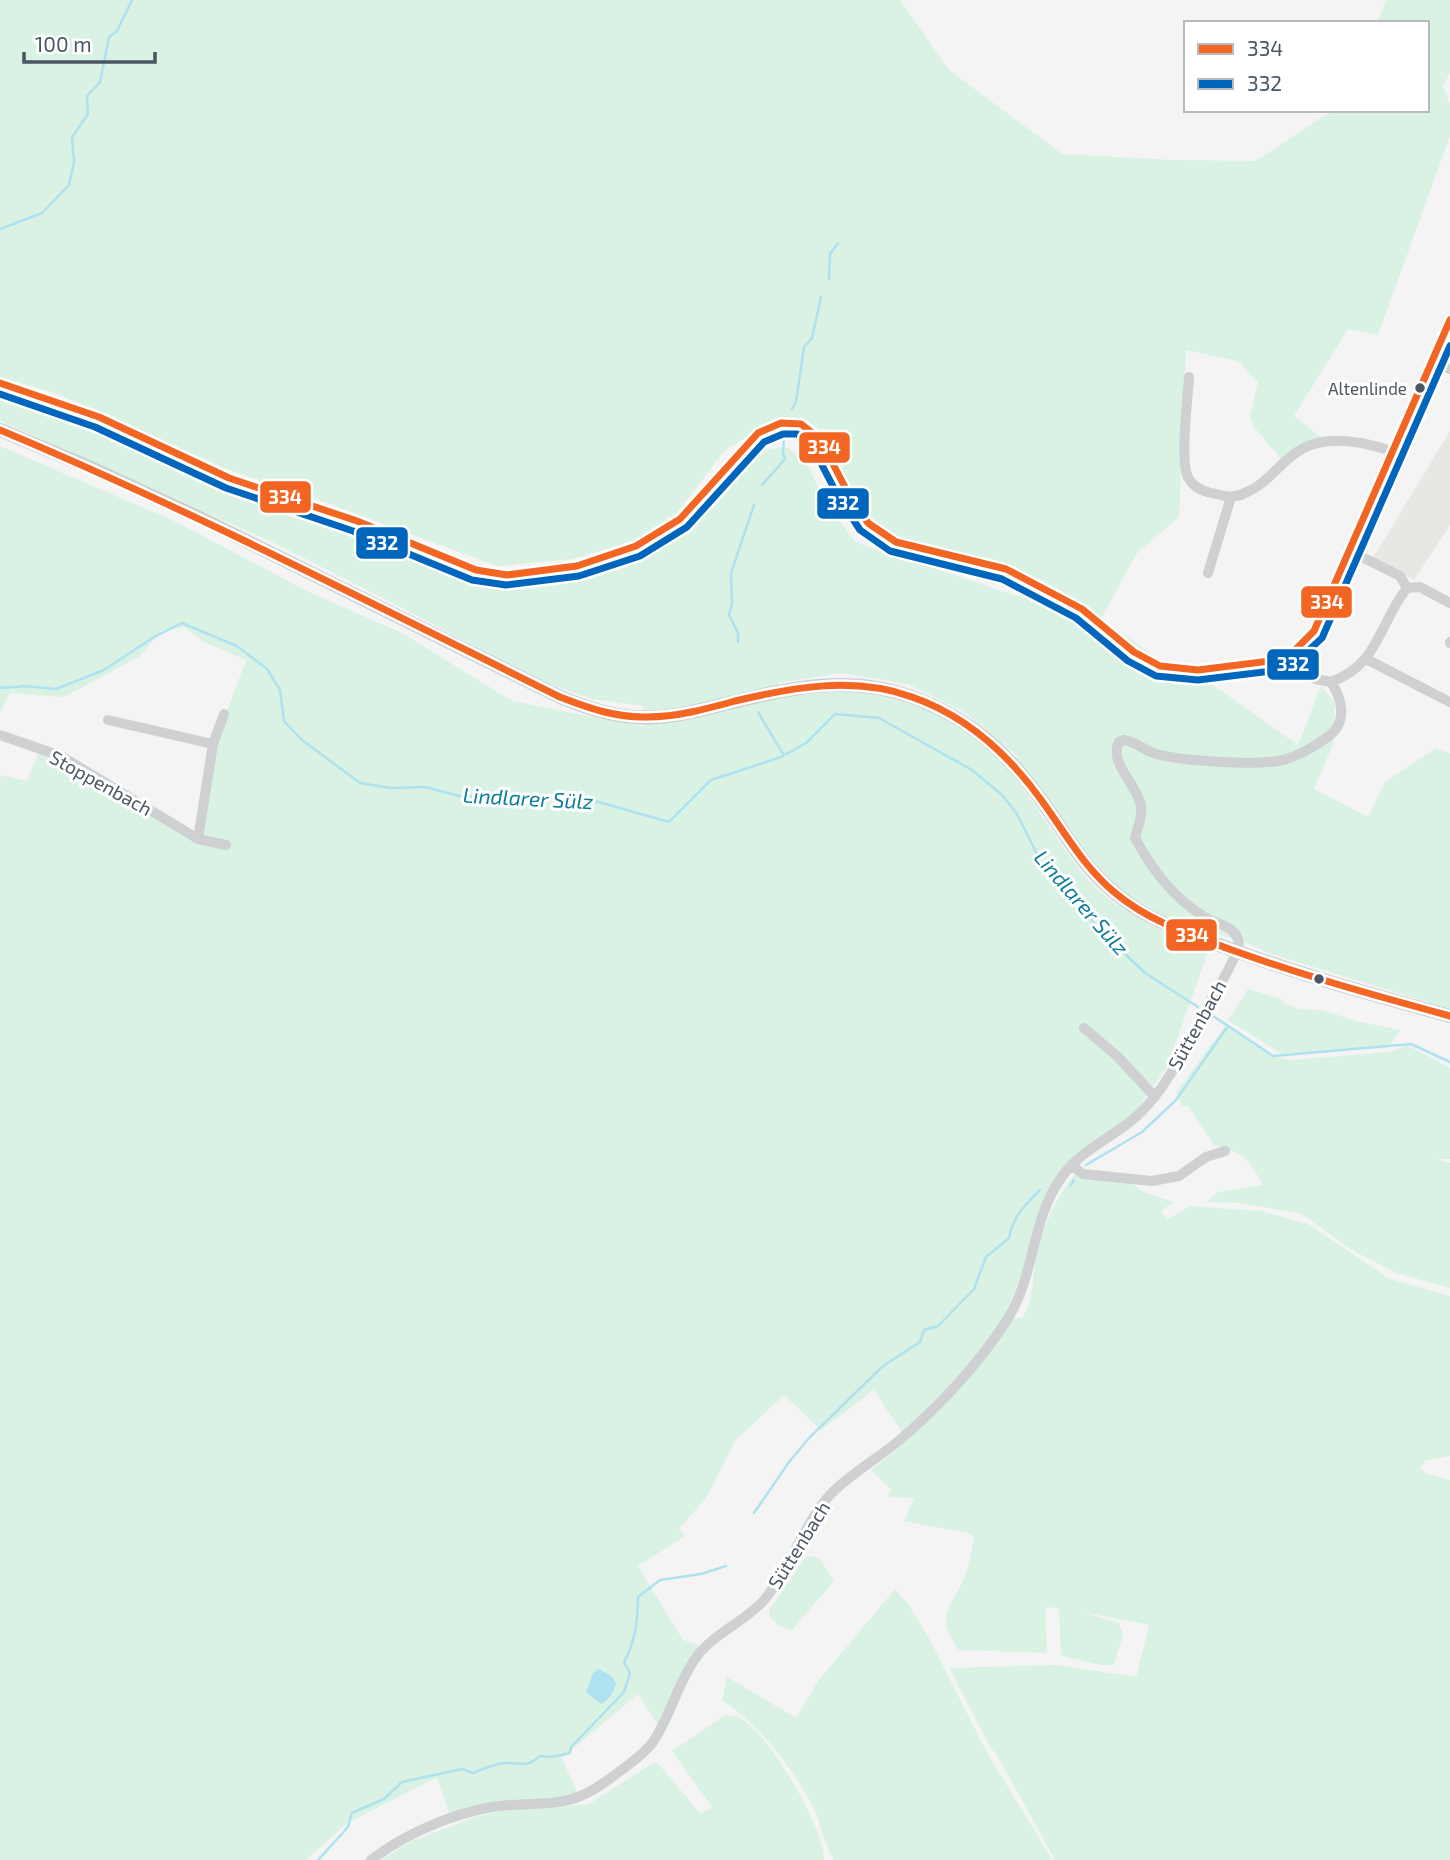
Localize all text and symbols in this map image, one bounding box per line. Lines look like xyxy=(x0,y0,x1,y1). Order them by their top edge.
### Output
scale bar xyxy=(24,21,156,65)
legend xyxy=(1184,21,1429,112)
text: 100 m xyxy=(35,31,92,56)
text: 334 xyxy=(1247,35,1283,60)
text: 332 xyxy=(1247,70,1282,95)
place label: Altenlinde xyxy=(1328,378,1407,398)
marker: Altenlinde xyxy=(1413,381,1427,395)
line badge: 334 xyxy=(798,431,851,464)
text: 334 xyxy=(807,435,841,458)
line badge: 334 xyxy=(259,480,312,514)
text: 334 xyxy=(268,485,302,508)
line badge: 332 xyxy=(816,487,870,520)
text: 332 xyxy=(827,491,859,514)
line badge: 332 xyxy=(355,526,409,560)
text: 332 xyxy=(366,531,398,554)
line badge: 334 xyxy=(1300,585,1353,619)
text: 334 xyxy=(1310,590,1344,613)
line badge: 332 xyxy=(1266,648,1320,681)
text: 332 xyxy=(1277,652,1309,675)
street label: Stoppenbach xyxy=(46,745,156,820)
water label: Lindlarer Sülz xyxy=(462,782,594,813)
water label: Lindlarer Sülz xyxy=(1030,845,1135,960)
line badge: 334 xyxy=(1165,918,1218,952)
text: 334 xyxy=(1175,923,1209,946)
unlabelled marker xyxy=(1312,972,1326,986)
street label: Süttenbach xyxy=(1163,976,1231,1074)
street label: Süttenbach xyxy=(763,1497,835,1593)

